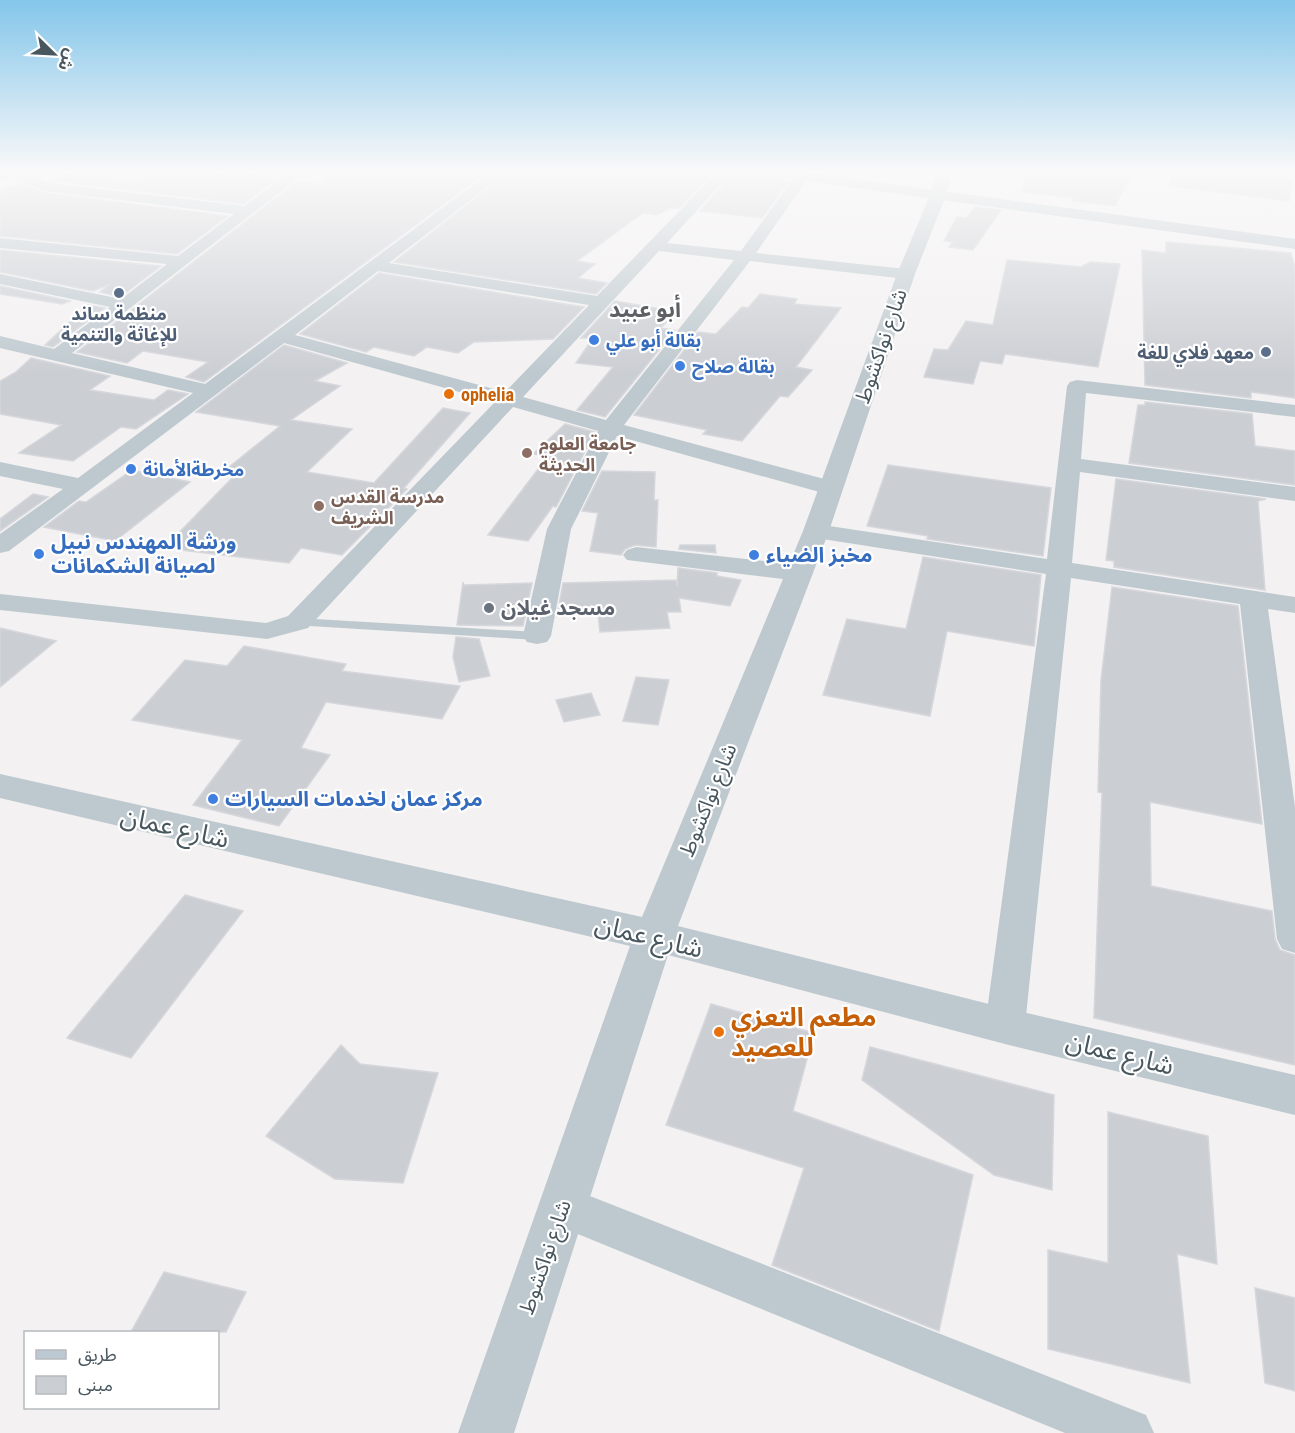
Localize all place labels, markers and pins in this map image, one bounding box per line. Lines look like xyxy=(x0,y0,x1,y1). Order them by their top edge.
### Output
marker: منظمة ساند للإغاثة والتنمية xyxy=(112,286,126,300)
place label: منظمة ساند للإغاثة والتنمية xyxy=(61,303,177,347)
place label: بقالة أبو علي xyxy=(606,328,701,355)
marker: بقالة أبو علي xyxy=(587,333,601,347)
place label: معهد فلاي للغة xyxy=(1137,342,1254,367)
marker: معهد فلاي للغة xyxy=(1259,345,1273,359)
place label: بقالة صلاح xyxy=(692,356,775,380)
marker: بقالة صلاح xyxy=(673,359,687,373)
place label: ophelia xyxy=(461,384,514,405)
marker: ophelia xyxy=(442,387,456,401)
place label: جامعة العلوم الحديثة xyxy=(539,433,636,475)
marker: جامعة العلوم الحديثة xyxy=(520,446,534,460)
place label: مخرطةالأمانة xyxy=(143,458,244,481)
marker: مخرطةالأمانة xyxy=(124,462,138,476)
place label: مدرسة القدس الشريف xyxy=(331,486,445,529)
marker: مدرسة القدس الشريف xyxy=(312,499,326,513)
place label: ورشة المهندس نبيل لصيانة الشكمانات xyxy=(51,530,237,578)
place label: مخبز الضياء xyxy=(766,543,873,567)
marker: ورشة المهندس نبيل لصيانة الشكمانات xyxy=(32,547,46,561)
marker: مخبز الضياء xyxy=(747,548,761,562)
place label: مسجد غيلان xyxy=(501,596,615,620)
marker: مسجد غيلان xyxy=(482,601,496,615)
place label: مركز عمان لخدمات السيارات xyxy=(225,787,483,811)
marker: مركز عمان لخدمات السيارات xyxy=(206,792,220,806)
place label: مطعم التعزي للعصيد xyxy=(731,1002,876,1062)
marker: مطعم التعزي للعصيد xyxy=(712,1025,726,1039)

